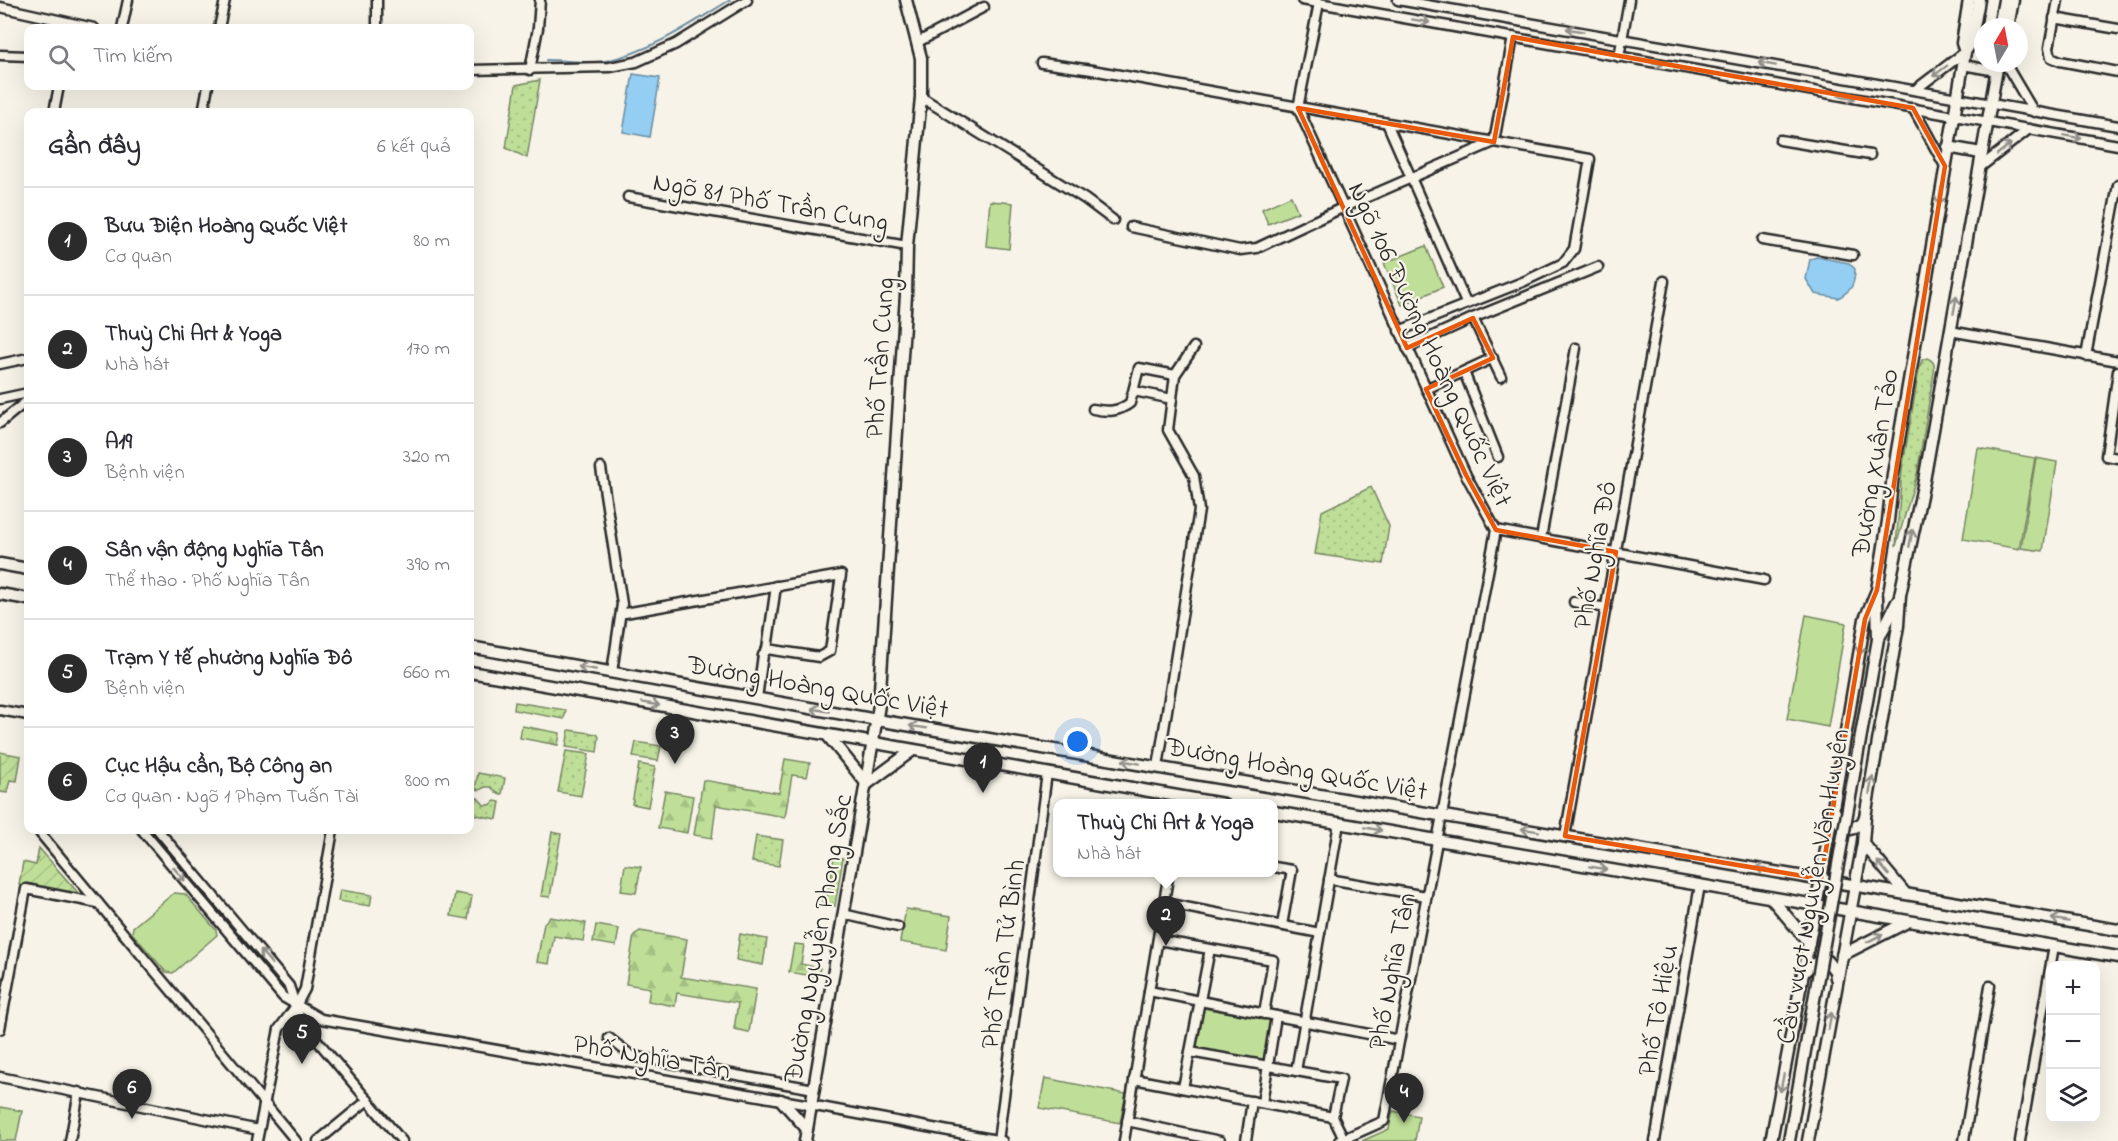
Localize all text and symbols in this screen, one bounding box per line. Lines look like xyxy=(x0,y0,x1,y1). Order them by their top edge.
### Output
one-way arrow xyxy=(1411,16,1431,27)
north arrow xyxy=(1974,18,2028,72)
search box xyxy=(24,24,474,90)
one-way arrow xyxy=(1565,25,1585,36)
icon: search xyxy=(45,41,78,74)
text: Tìm kiếm xyxy=(93,41,173,73)
one-way arrow xyxy=(1644,58,1664,69)
one-way arrow xyxy=(1758,58,1777,69)
one-way arrow xyxy=(1932,65,1948,77)
one-way arrow xyxy=(1836,91,1856,102)
text: Gần đây xyxy=(48,128,141,166)
one-way arrow xyxy=(2063,132,2083,143)
text: 6 kết quả xyxy=(377,133,450,162)
one-way arrow xyxy=(1995,142,2011,155)
street label: Ngõ 81 Phố Trần Cung xyxy=(650,164,891,243)
street label: Ngõ 106 Đường Hoàng Quốc Việt xyxy=(1336,176,1521,514)
one-way arrow xyxy=(1934,186,1945,205)
text: Bưu Điện Hoàng Quốc Việt xyxy=(105,211,347,243)
text: 1 xyxy=(64,227,71,256)
text: 80 m xyxy=(413,227,450,256)
text: Cơ quan xyxy=(105,243,172,272)
street label: Phố Trần Cung xyxy=(856,276,907,440)
one-way arrow xyxy=(1949,296,1960,315)
text: Thuỳ Chi Art & Yoga xyxy=(105,319,282,351)
text: 2 xyxy=(63,335,72,364)
text: 170 m xyxy=(406,335,450,364)
text: Nhà hát xyxy=(105,351,169,380)
street label: Đường Xuân Tảo xyxy=(1842,366,1911,561)
text: A19 xyxy=(105,427,132,459)
text: 3 xyxy=(63,443,72,472)
text: 320 m xyxy=(403,443,450,472)
text: Bệnh viện xyxy=(105,459,185,488)
street label: Phố Nghĩa Đô xyxy=(1564,478,1629,633)
one-way arrow xyxy=(1906,529,1917,548)
text: Sân vận động Nghĩa Tân xyxy=(105,535,324,567)
text: 4 xyxy=(63,551,72,580)
text: 390 m xyxy=(407,551,450,580)
text: Thể thao · Phố Nghĩa Tân xyxy=(105,567,310,596)
one-way arrow xyxy=(1855,635,1866,655)
text: Trạm Y tế phường Nghĩa Đô xyxy=(105,643,352,675)
street label: Đường Hoàng Quốc Việt xyxy=(683,646,951,731)
text: 5 xyxy=(62,659,73,688)
text: 660 m xyxy=(403,659,450,688)
one-way arrow xyxy=(577,662,597,673)
text: Bệnh viện xyxy=(105,675,185,704)
one-way arrow xyxy=(641,699,661,710)
one-way arrow xyxy=(811,704,830,715)
pin: 3 xyxy=(656,714,694,764)
one-way arrow xyxy=(908,721,928,732)
street label: Cầu vượt Nguyễn Văn Huyên xyxy=(1768,726,1861,1047)
your location xyxy=(1063,727,1092,756)
street label: Đường Hoàng Quốc Việt xyxy=(1162,728,1430,813)
pin: 1 xyxy=(964,744,1002,793)
text: Cục Hậu cần, Bộ Công an xyxy=(105,751,332,783)
one-way arrow xyxy=(1121,757,1141,768)
text: 6 xyxy=(63,767,72,796)
text: 800 m xyxy=(405,767,450,796)
one-way arrow xyxy=(1866,775,1877,795)
text: Cơ quan · Ngõ 1 Phạm Tuấn Tài xyxy=(105,783,359,812)
street label: Đường Nguyễn Phong Sắc xyxy=(775,791,864,1087)
popup xyxy=(1053,799,1278,877)
text: Thuỳ Chi Art & Yoga xyxy=(1077,808,1254,840)
one-way arrow xyxy=(1363,824,1382,835)
one-way arrow xyxy=(1521,824,1540,835)
text: Nhà hát xyxy=(1077,840,1142,869)
street label: Phố Trần Tử Bình xyxy=(972,857,1037,1052)
one-way arrow xyxy=(1876,861,1890,876)
one-way arrow xyxy=(1588,863,1608,874)
one-way arrow xyxy=(1754,864,1774,875)
one-way arrow xyxy=(172,866,185,882)
street label: Phố Nghĩa Tân xyxy=(1359,890,1428,1053)
pin: 2 xyxy=(1146,896,1186,946)
one-way arrow xyxy=(2051,914,2071,925)
one-way arrow xyxy=(1865,932,1883,944)
street label: Phố Tô Hiệu xyxy=(1629,942,1690,1079)
one-way arrow xyxy=(259,949,272,965)
map controls xyxy=(2046,961,2100,1123)
button: + xyxy=(2046,961,2100,1015)
one-way arrow xyxy=(1824,1012,1835,1032)
pin: 5 xyxy=(282,1014,322,1064)
button: − xyxy=(2046,1015,2100,1069)
street label: Phố Nghĩa Tân xyxy=(570,1025,733,1091)
button: layers xyxy=(2046,1069,2100,1123)
pin: 6 xyxy=(112,1070,152,1119)
one-way arrow xyxy=(1776,1072,1787,1092)
pin: 4 xyxy=(1384,1074,1424,1123)

